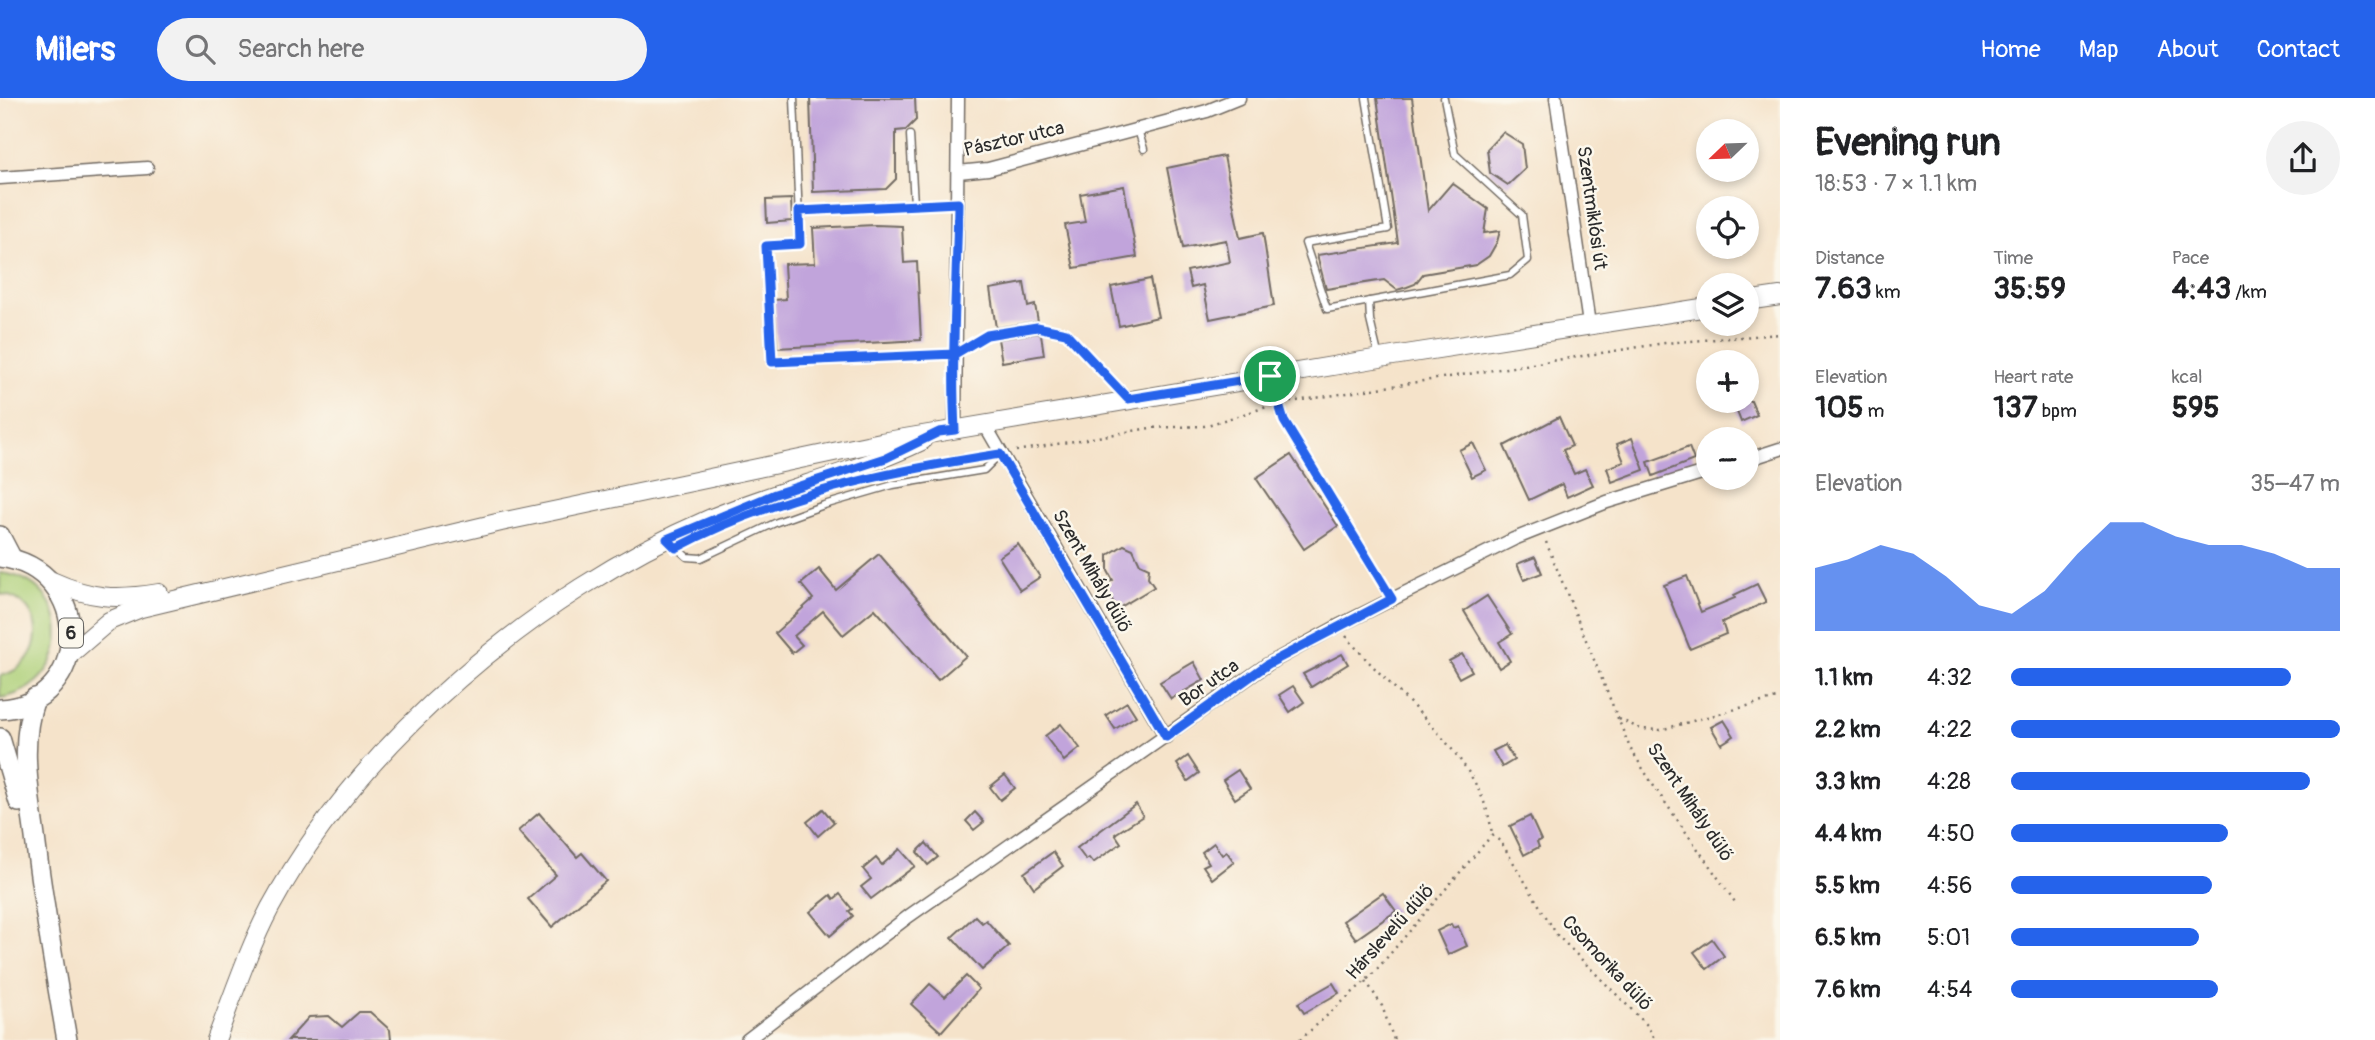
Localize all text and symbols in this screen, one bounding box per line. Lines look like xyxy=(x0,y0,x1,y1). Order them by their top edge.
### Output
search box xyxy=(157,18,647,81)
text: Milers xyxy=(35,29,115,70)
icon: search xyxy=(181,30,219,68)
text: Search here xyxy=(237,33,364,65)
text: Home xyxy=(1980,35,2041,64)
text: Map xyxy=(2079,35,2119,64)
text: About xyxy=(2157,35,2219,64)
text: Contact xyxy=(2257,35,2340,64)
street label: Pásztor utca xyxy=(961,116,1067,162)
north arrow xyxy=(1696,119,1759,182)
map controls xyxy=(1696,119,1759,490)
text: Evening run xyxy=(1815,119,2001,167)
button: share xyxy=(2266,121,2340,195)
street label: Szentmiklósi út xyxy=(1571,145,1613,272)
text: 18:53 · 7 × 1.1 km xyxy=(1815,169,1977,198)
button: locate xyxy=(1696,196,1759,259)
text: Distance xyxy=(1815,246,1884,270)
text: Time xyxy=(1993,246,2033,270)
text: Pace xyxy=(2172,246,2209,270)
text: 7.63 xyxy=(1815,270,1872,307)
text: 35:59 xyxy=(1993,270,2066,307)
text: 4:43 xyxy=(2172,270,2231,307)
button: layers xyxy=(1696,273,1759,336)
text: km xyxy=(1872,280,1901,304)
text: /km xyxy=(2231,280,2267,304)
pin xyxy=(1240,346,1300,406)
button: + xyxy=(1696,350,1759,413)
icon: arrive xyxy=(1251,357,1289,395)
text: Elevation xyxy=(1815,365,1887,389)
text: Heart rate xyxy=(1993,365,2073,389)
text: kcal xyxy=(2172,365,2203,389)
text: 105 xyxy=(1815,389,1863,426)
text: 137 xyxy=(1993,389,2038,426)
text: 595 xyxy=(2172,389,2220,426)
text: m xyxy=(1863,399,1884,423)
text: bpm xyxy=(2038,399,2077,423)
button: − xyxy=(1696,427,1759,490)
text: Elevation xyxy=(1815,469,1903,498)
text: 35–47 m xyxy=(2250,469,2340,498)
street label: Szent Mihály dűlő xyxy=(1047,505,1137,637)
road number: 6 xyxy=(59,618,83,648)
street label: Bor utca xyxy=(1174,654,1244,712)
text: 1.1 km xyxy=(1815,663,1873,692)
text: 4:32 xyxy=(1927,663,1972,692)
text: 2.2 km xyxy=(1815,715,1881,744)
text: 4:22 xyxy=(1927,715,1972,744)
street label: Szent Mihály dűlő xyxy=(1641,738,1739,866)
text: 3.3 km xyxy=(1815,767,1881,796)
text: 4:28 xyxy=(1927,767,1971,796)
text: 4.4 km xyxy=(1815,819,1882,848)
text: 4:50 xyxy=(1927,819,1975,848)
text: 5.5 km xyxy=(1815,871,1880,900)
text: 4:56 xyxy=(1927,871,1972,900)
street label: Hárslevelű dűlő xyxy=(1341,879,1439,985)
street label: Csomorika dűlő xyxy=(1557,910,1657,1016)
text: 6.5 km xyxy=(1815,923,1881,952)
text: 5:01 xyxy=(1927,923,1970,952)
text: 7.6 km xyxy=(1815,975,1881,1004)
text: 4:54 xyxy=(1927,975,1972,1004)

